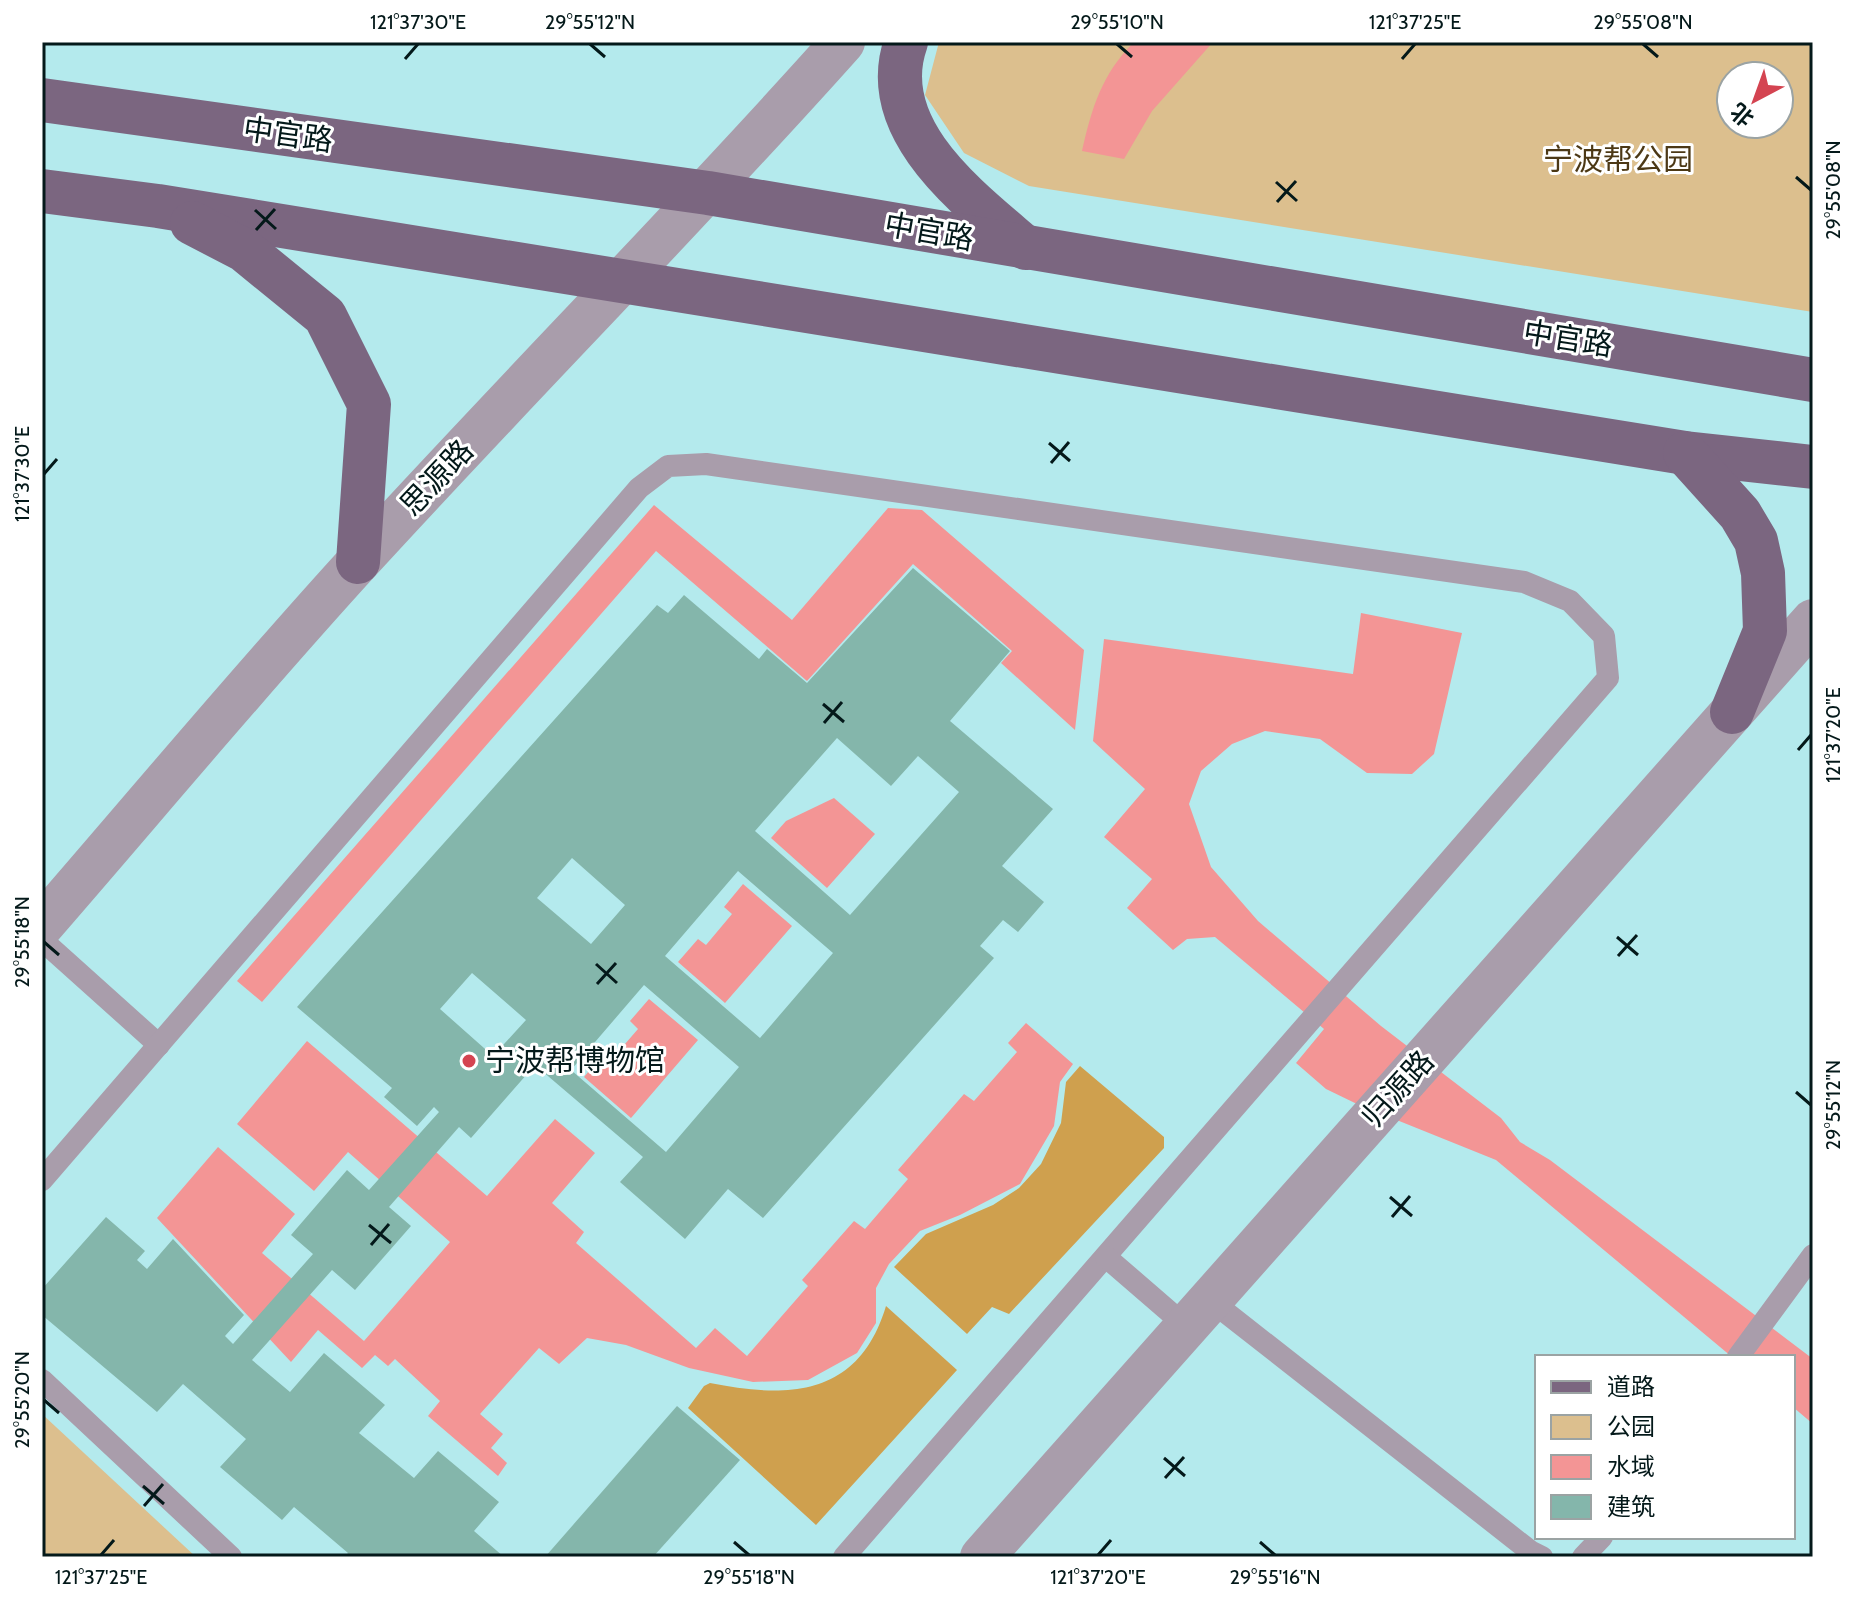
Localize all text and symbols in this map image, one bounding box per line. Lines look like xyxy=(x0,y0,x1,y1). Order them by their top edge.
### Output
text: 121°37'30"E xyxy=(370,10,466,34)
text: 29°55'12"N xyxy=(545,10,635,34)
text: 29°55'10"N xyxy=(1070,10,1164,34)
text: 121°37'25"E xyxy=(1369,10,1461,34)
text: 29°55'08"N xyxy=(1593,10,1693,34)
north arrow xyxy=(1715,60,1795,140)
text: 北 xyxy=(1725,97,1759,132)
street label: 中官路 xyxy=(241,110,335,159)
text: 29°55'08"N xyxy=(1821,140,1845,240)
park label: 宁波帮公园 xyxy=(1543,141,1693,178)
street label: 中官路 xyxy=(882,205,977,258)
street label: 中官路 xyxy=(1521,313,1615,364)
text: 121°37'30"E xyxy=(10,426,34,522)
street label: 思源路 xyxy=(392,432,481,523)
text: 121°37'20"E xyxy=(1821,687,1845,783)
text: 29°55'18"N xyxy=(10,896,34,988)
place label: 宁波帮博物馆 xyxy=(485,1042,665,1079)
street label: 归源路 xyxy=(1354,1043,1441,1134)
marker: 宁波帮博物馆 xyxy=(460,1052,478,1070)
text: 29°55'12"N xyxy=(1821,1060,1845,1150)
text: 29°55'20"N xyxy=(10,1351,34,1449)
legend xyxy=(1535,1355,1795,1539)
text: 道路 xyxy=(1607,1372,1655,1401)
text: 公园 xyxy=(1607,1412,1655,1441)
text: 水域 xyxy=(1607,1452,1655,1481)
text: 建筑 xyxy=(1607,1492,1655,1521)
text: 121°37'25"E xyxy=(55,1565,147,1589)
text: 29°55'18"N xyxy=(703,1565,795,1589)
text: 121°37'20"E xyxy=(1050,1565,1146,1589)
text: 29°55'16"N xyxy=(1229,1565,1321,1589)

